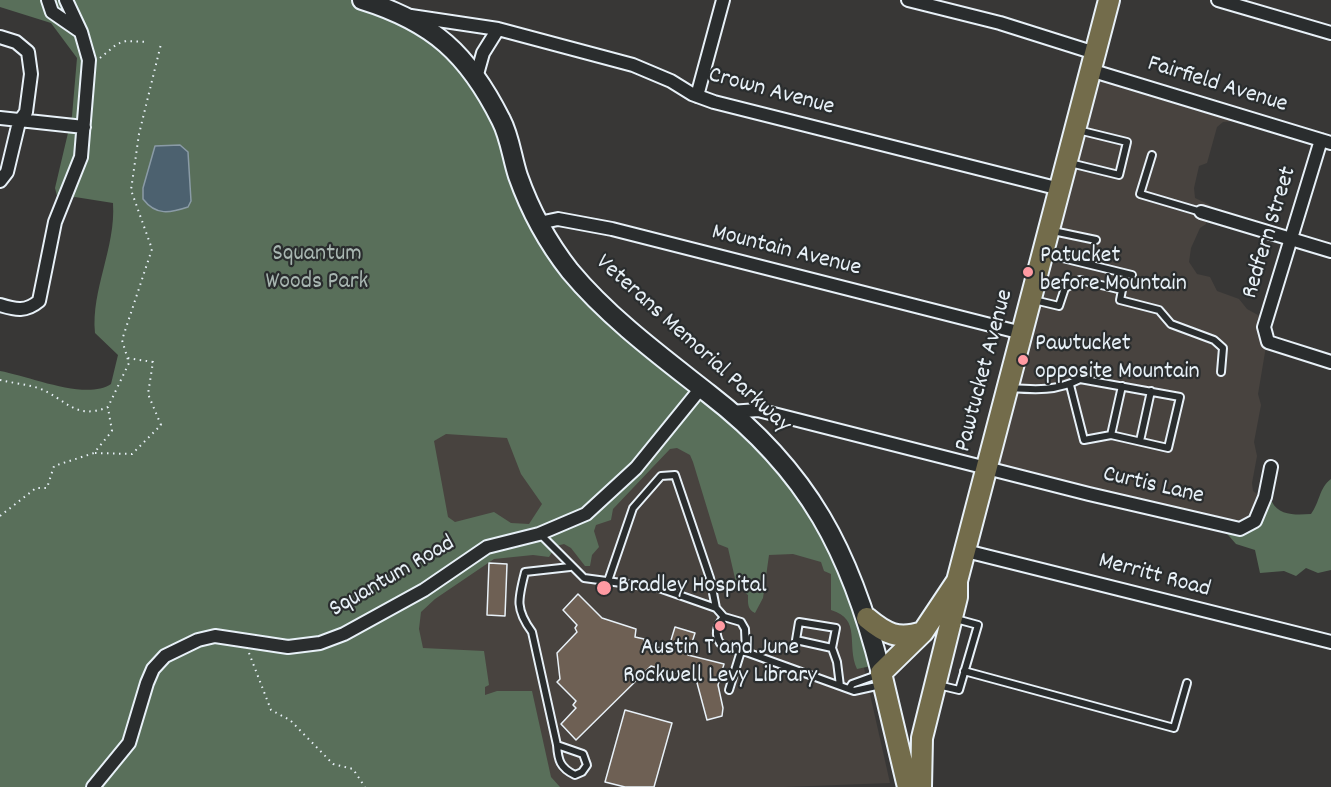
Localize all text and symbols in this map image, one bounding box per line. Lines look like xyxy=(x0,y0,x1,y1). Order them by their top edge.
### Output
street label: Fairfield Avenue xyxy=(1143,51,1291,121)
street label: Crown Avenue xyxy=(705,62,837,124)
street label: Redfern Street xyxy=(1237,164,1305,302)
street label: Mountain Avenue xyxy=(708,220,864,284)
park label: Squantum Woods Park xyxy=(266,242,368,298)
place label: Patucket before Mountain xyxy=(1040,244,1187,300)
street label: Veterans Memorial Parkway xyxy=(588,250,796,440)
marker: Patucket before Mountain xyxy=(1021,265,1035,279)
street label: Pawtucket Avenue xyxy=(950,287,1022,455)
place label: Pawtucket opposite Mountain xyxy=(1035,332,1200,388)
marker: Pawtucket opposite Mountain xyxy=(1016,353,1030,367)
street label: Curtis Lane xyxy=(1100,461,1206,513)
street label: Squantum Road xyxy=(325,531,461,625)
street label: Merritt Road xyxy=(1095,548,1213,606)
place label: Bradley Hospital xyxy=(618,574,767,602)
marker: Bradley Hospital xyxy=(595,579,613,597)
marker: Austin T and June Rockwell Levy Library xyxy=(713,619,727,633)
place label: Austin T and June Rockwell Levy Library xyxy=(623,636,817,692)

